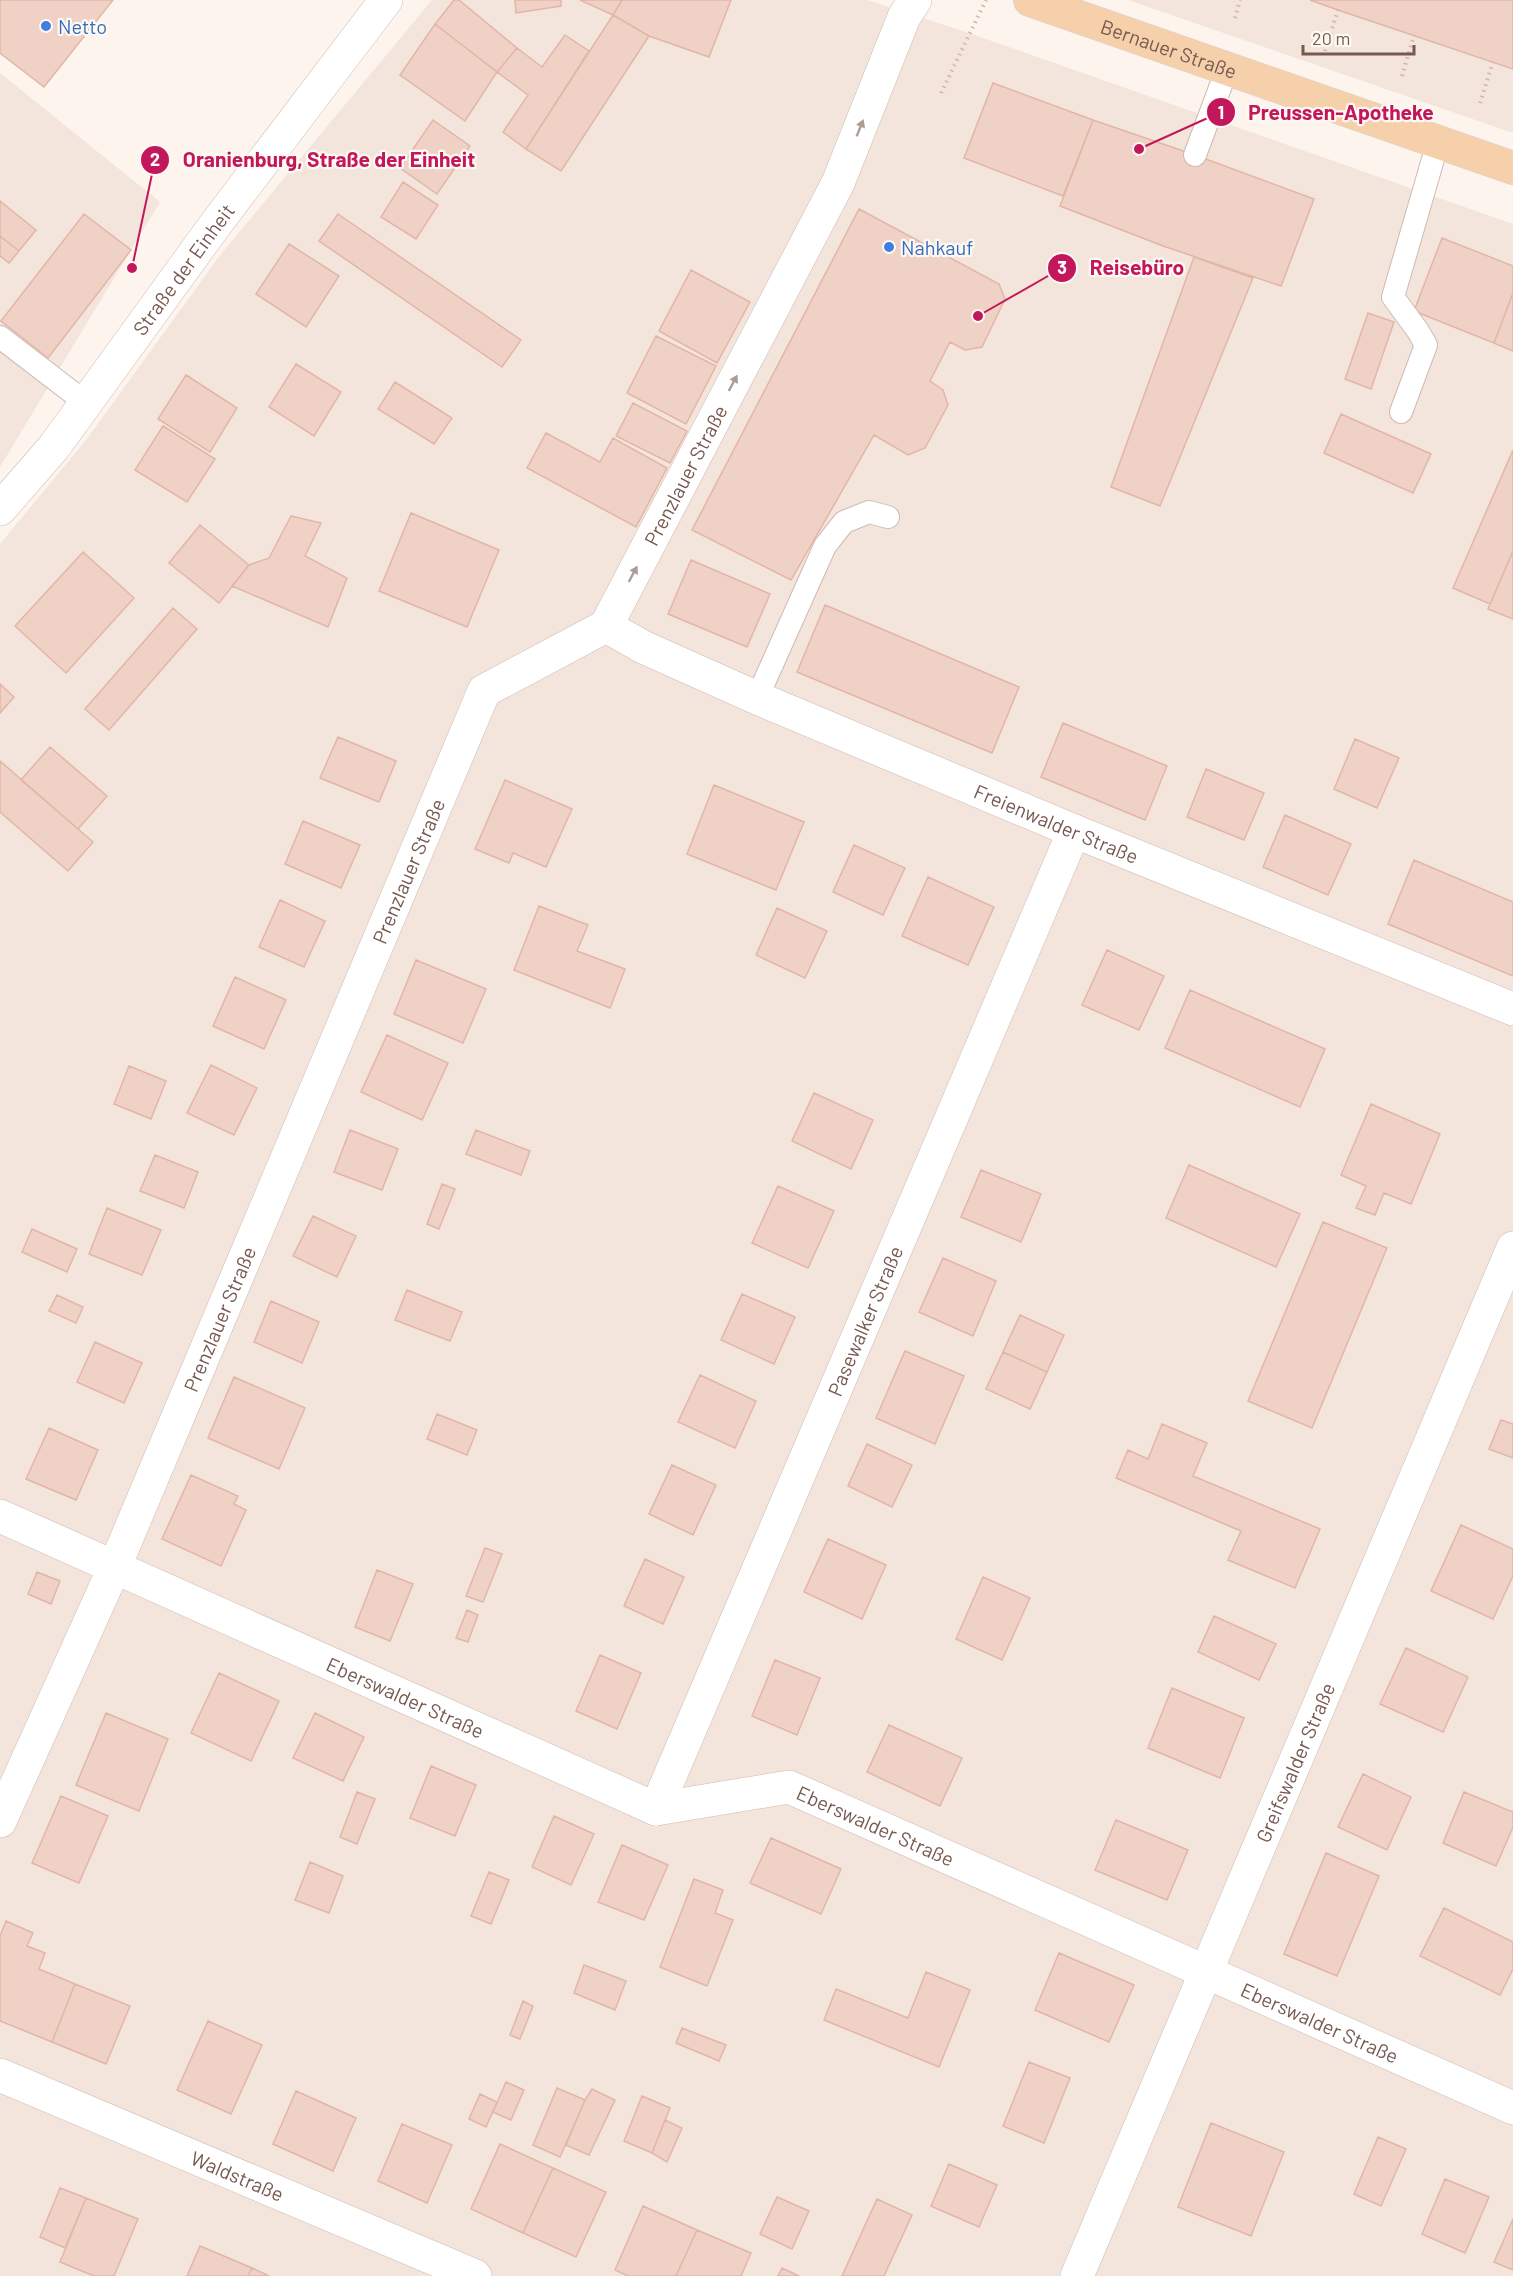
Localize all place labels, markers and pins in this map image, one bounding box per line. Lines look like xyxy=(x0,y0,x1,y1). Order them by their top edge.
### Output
place label: Netto xyxy=(58,14,107,38)
marker: Netto xyxy=(39,19,53,33)
callout: Preussen-Apotheke xyxy=(1206,93,1446,132)
callout: Oranienburg, Straße der Einheit xyxy=(140,140,487,179)
place label: Nahkauf xyxy=(901,235,973,259)
marker: Nahkauf xyxy=(882,240,896,254)
callout: Reisebüro xyxy=(1047,248,1196,287)

